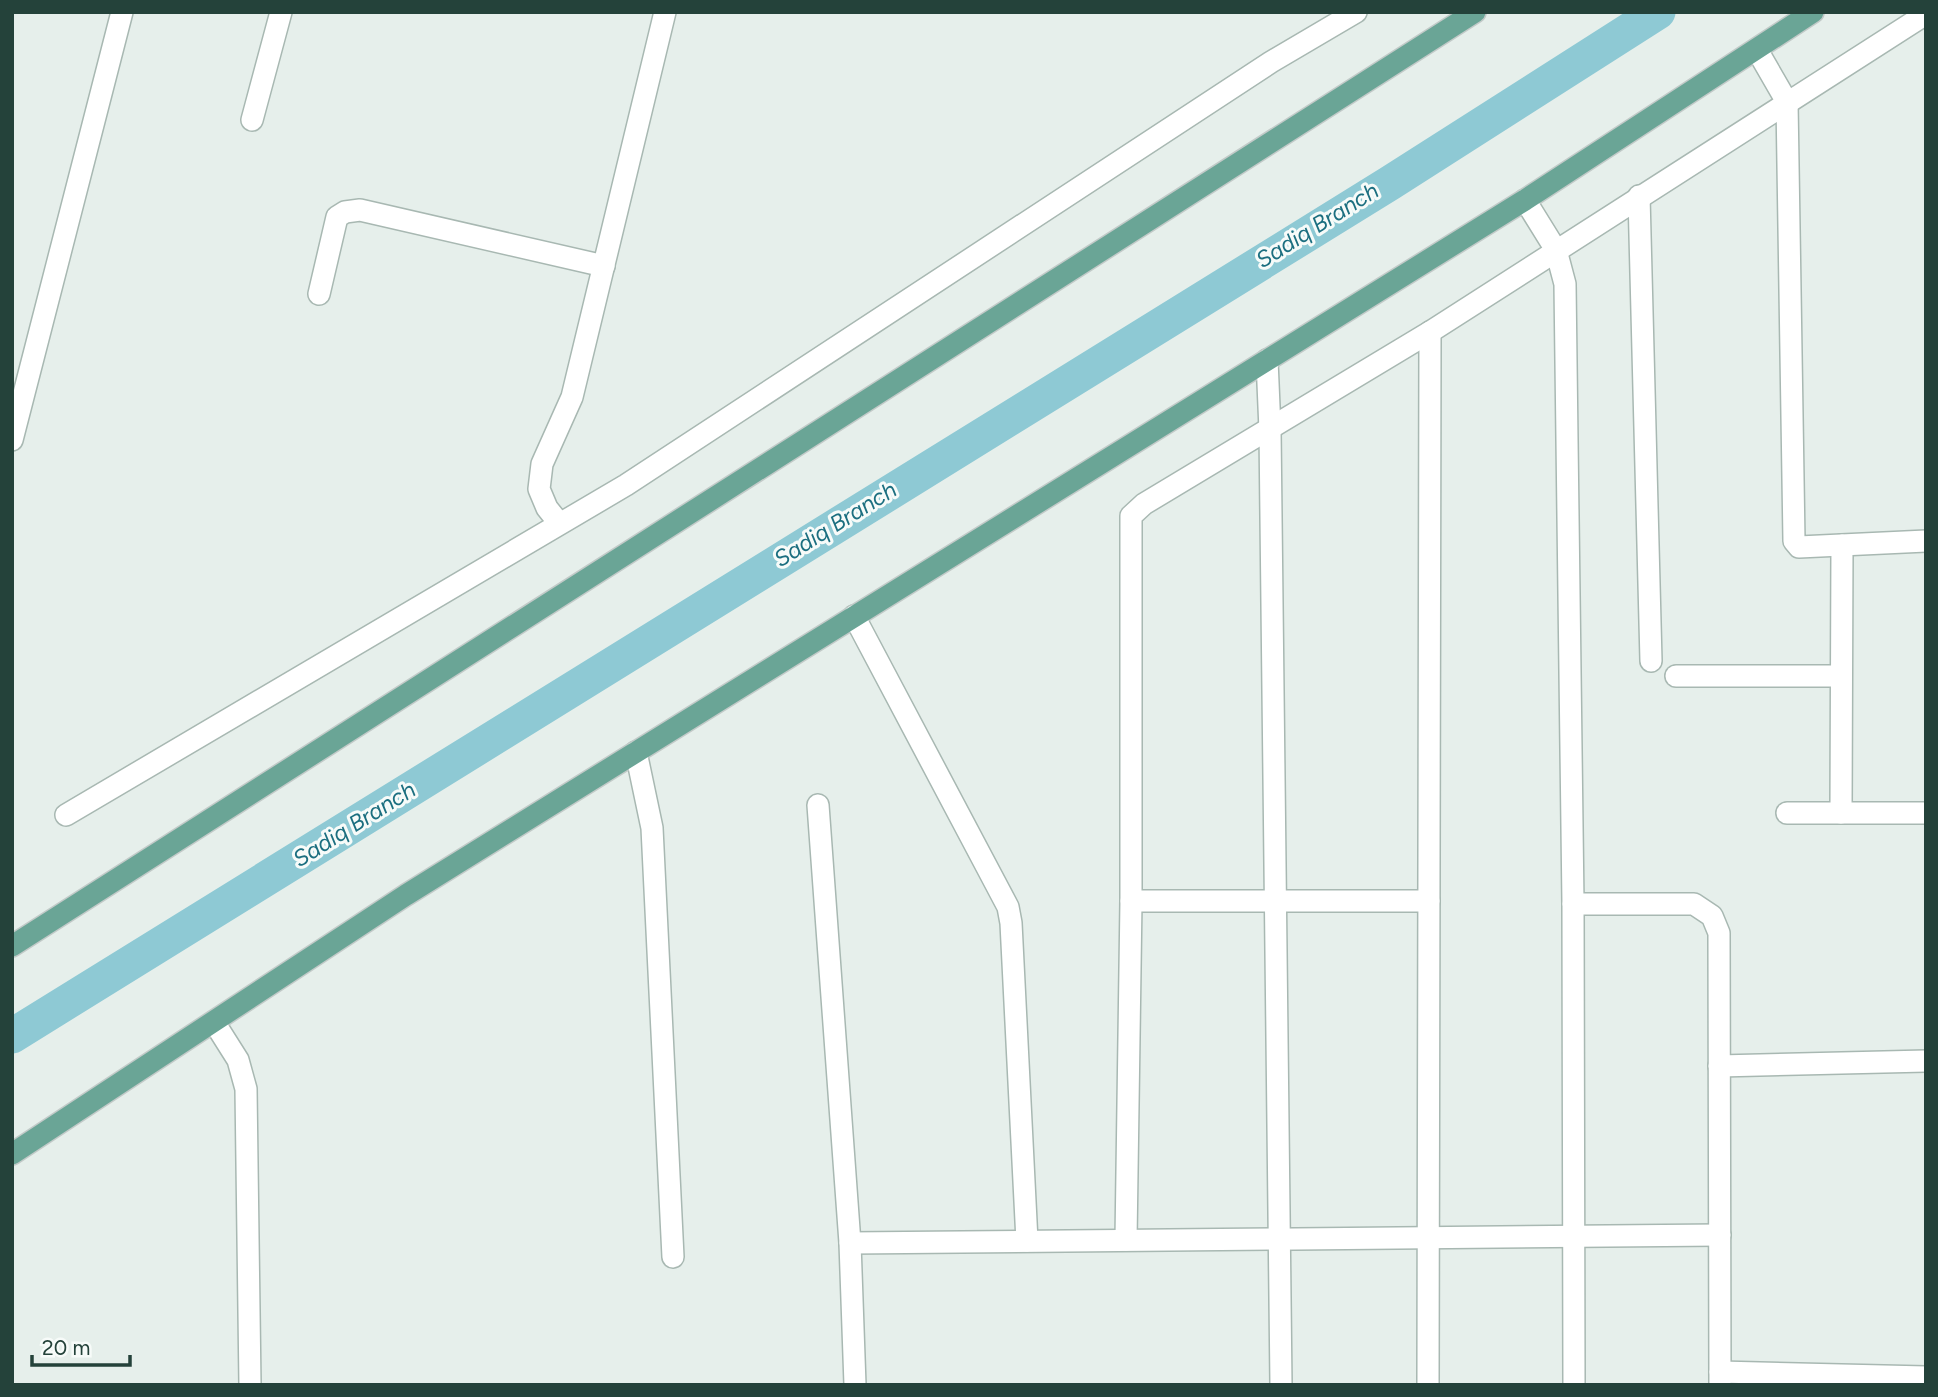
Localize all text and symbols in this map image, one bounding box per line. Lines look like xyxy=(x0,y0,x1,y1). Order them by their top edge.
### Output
water label: Sadiq Branch xyxy=(1251,176,1384,274)
water label: Sadiq Branch xyxy=(769,475,902,573)
water label: Sadiq Branch xyxy=(288,775,421,873)
scale bar xyxy=(32,1324,130,1368)
text: 20 m xyxy=(42,1335,90,1360)

